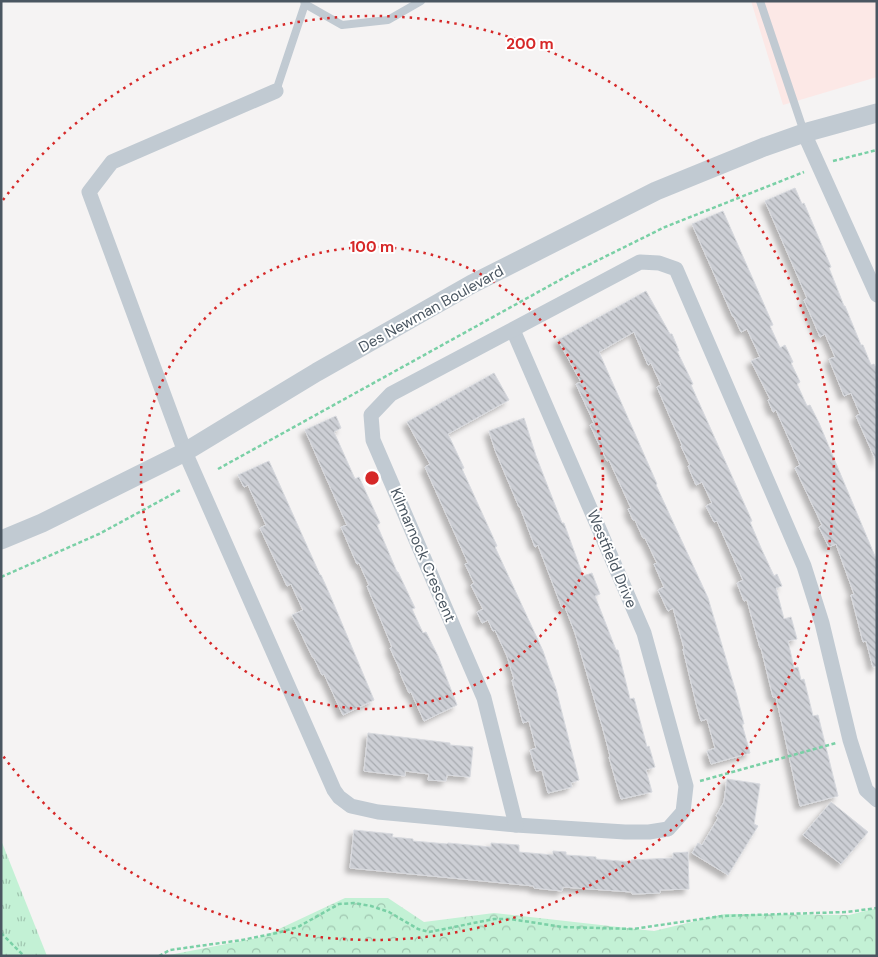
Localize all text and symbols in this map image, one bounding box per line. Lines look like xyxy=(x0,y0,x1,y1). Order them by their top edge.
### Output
text: 200 m xyxy=(506,34,554,54)
text: 100 m xyxy=(350,237,394,257)
street label: Des Newman Boulevard xyxy=(355,261,507,357)
centre of rings xyxy=(363,469,381,487)
street label: Kilmarnock Crescent xyxy=(386,485,460,625)
street label: Westfield Drive xyxy=(582,507,642,611)

